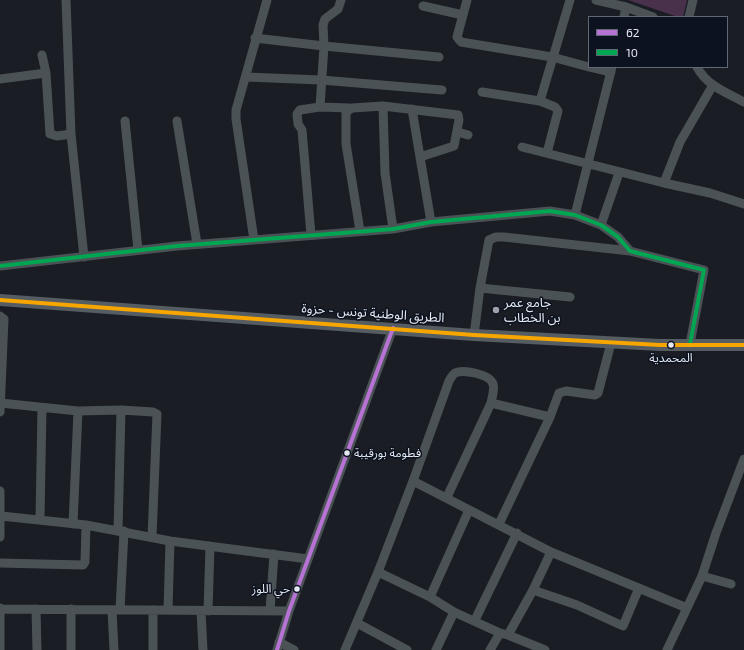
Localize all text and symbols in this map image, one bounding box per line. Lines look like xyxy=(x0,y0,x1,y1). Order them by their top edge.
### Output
legend xyxy=(588,16,728,68)
text: 62 xyxy=(626,25,640,39)
text: 10 xyxy=(626,45,638,59)
place label: جامع عمر بن الخطاب xyxy=(504,295,561,326)
street label: الطريق الوطنية تونس - حزوة xyxy=(301,300,445,326)
marker: جامع عمر بن الخطاب xyxy=(491,305,501,315)
marker: المحمدية xyxy=(666,340,676,350)
place label: المحمدية xyxy=(649,351,693,365)
place label: فطومة بورقيبة xyxy=(354,446,421,460)
marker: فطومة بورقيبة xyxy=(342,448,352,458)
place label: حي اللوز xyxy=(252,582,290,596)
marker: حي اللوز xyxy=(292,584,302,594)

